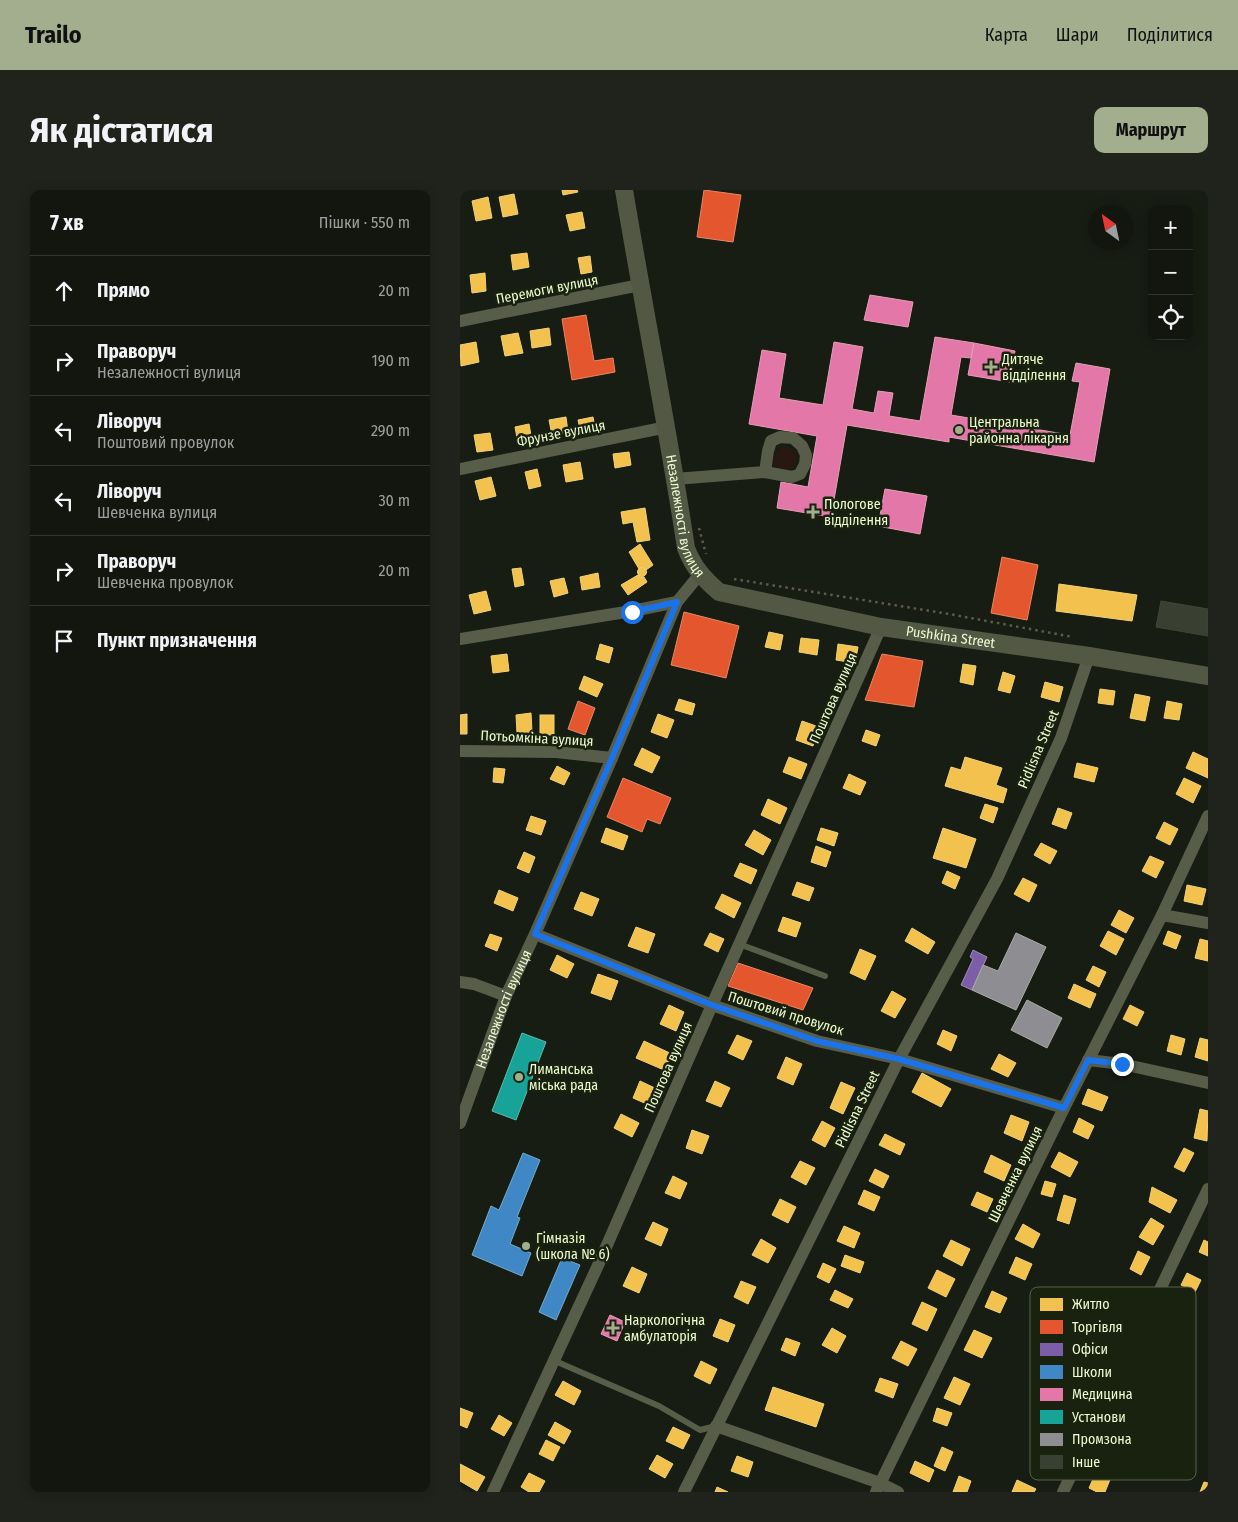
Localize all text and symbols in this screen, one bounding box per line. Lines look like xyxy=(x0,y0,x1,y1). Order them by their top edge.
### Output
text: Trailo xyxy=(25,21,82,49)
text: Карта xyxy=(985,24,1028,46)
text: Шари xyxy=(1056,24,1099,46)
text: Поділитися xyxy=(1127,24,1213,46)
button: Маршрут xyxy=(1094,107,1208,153)
text: Як дістатися xyxy=(30,109,214,151)
north arrow xyxy=(1088,205,1133,250)
map controls xyxy=(1148,205,1193,340)
button: + xyxy=(1148,205,1193,250)
text: 7 хв xyxy=(50,210,84,236)
text: Пішки · 550 m xyxy=(319,213,410,232)
button: − xyxy=(1148,250,1193,295)
street label: Перемоги вулиця xyxy=(495,271,600,308)
icon: ahead xyxy=(50,277,78,305)
text: Прямо xyxy=(97,279,150,302)
text: 20 m xyxy=(379,281,410,300)
button: locate xyxy=(1148,295,1193,340)
text: Праворуч xyxy=(97,340,176,363)
icon: right xyxy=(50,347,78,375)
text: 190 m xyxy=(372,351,410,370)
place label: Дитяче відділення xyxy=(1001,351,1066,384)
marker: Дитяче відділення xyxy=(984,360,998,374)
text: Незалежності вулиця xyxy=(97,363,241,382)
text: Ліворуч xyxy=(97,410,162,433)
place label: Центральна районна лікарня xyxy=(969,414,1069,447)
icon: left xyxy=(50,417,78,445)
street label: Фрунзе вулиця xyxy=(515,417,607,450)
text: 290 m xyxy=(371,421,410,440)
marker: Центральна районна лікарня xyxy=(953,424,965,436)
text: Поштовий провулок xyxy=(97,433,234,452)
street label: Незалежності вулиця xyxy=(662,453,708,581)
text: Ліворуч xyxy=(97,480,162,503)
icon: left xyxy=(50,487,78,515)
text: 30 m xyxy=(378,491,410,510)
place label: Пологове відділення xyxy=(824,496,888,529)
text: Шевченка вулиця xyxy=(97,503,217,522)
marker: Пологове відділення xyxy=(806,505,820,519)
text: Праворуч xyxy=(97,550,176,573)
icon: right xyxy=(50,557,78,585)
text: 20 m xyxy=(379,561,410,580)
text: Шевченка провулок xyxy=(97,573,233,592)
route start xyxy=(621,601,644,624)
street label: Pushkina Street xyxy=(905,623,997,652)
icon: arrive xyxy=(50,627,78,655)
text: Пункт призначення xyxy=(97,629,257,652)
street label: Поштова вулиця xyxy=(806,650,861,746)
street label: Pidlisna Street xyxy=(1014,707,1063,791)
street label: Потьомкіна вулиця xyxy=(480,727,594,750)
street label: Незалежності вулиця xyxy=(473,947,535,1071)
street label: Поштовий провулок xyxy=(726,988,846,1039)
street label: Поштова вулиця xyxy=(641,1019,696,1115)
route end xyxy=(1111,1053,1134,1076)
place label: Лиманська міська рада xyxy=(529,1061,598,1094)
street label: Pidlisna Street xyxy=(832,1068,884,1150)
marker: Лиманська міська рада xyxy=(513,1071,525,1083)
street label: Шевченка вулиця xyxy=(985,1123,1046,1225)
place label: Гімназія (школа № 6) xyxy=(536,1230,610,1263)
marker: Гімназія (школа № 6) xyxy=(520,1240,532,1252)
legend xyxy=(1030,1287,1196,1480)
text: Житло xyxy=(1072,1296,1110,1313)
place label: Наркологічна амбулаторія xyxy=(624,1312,705,1345)
text: Торгівля xyxy=(1072,1319,1123,1336)
marker: Наркологічна амбулаторія xyxy=(606,1321,620,1335)
text: Офіси xyxy=(1072,1341,1108,1358)
text: Школи xyxy=(1072,1364,1112,1381)
text: Медицина xyxy=(1072,1386,1133,1403)
text: Установи xyxy=(1071,1409,1126,1426)
text: Промзона xyxy=(1072,1431,1132,1448)
text: Інше xyxy=(1072,1454,1100,1471)

